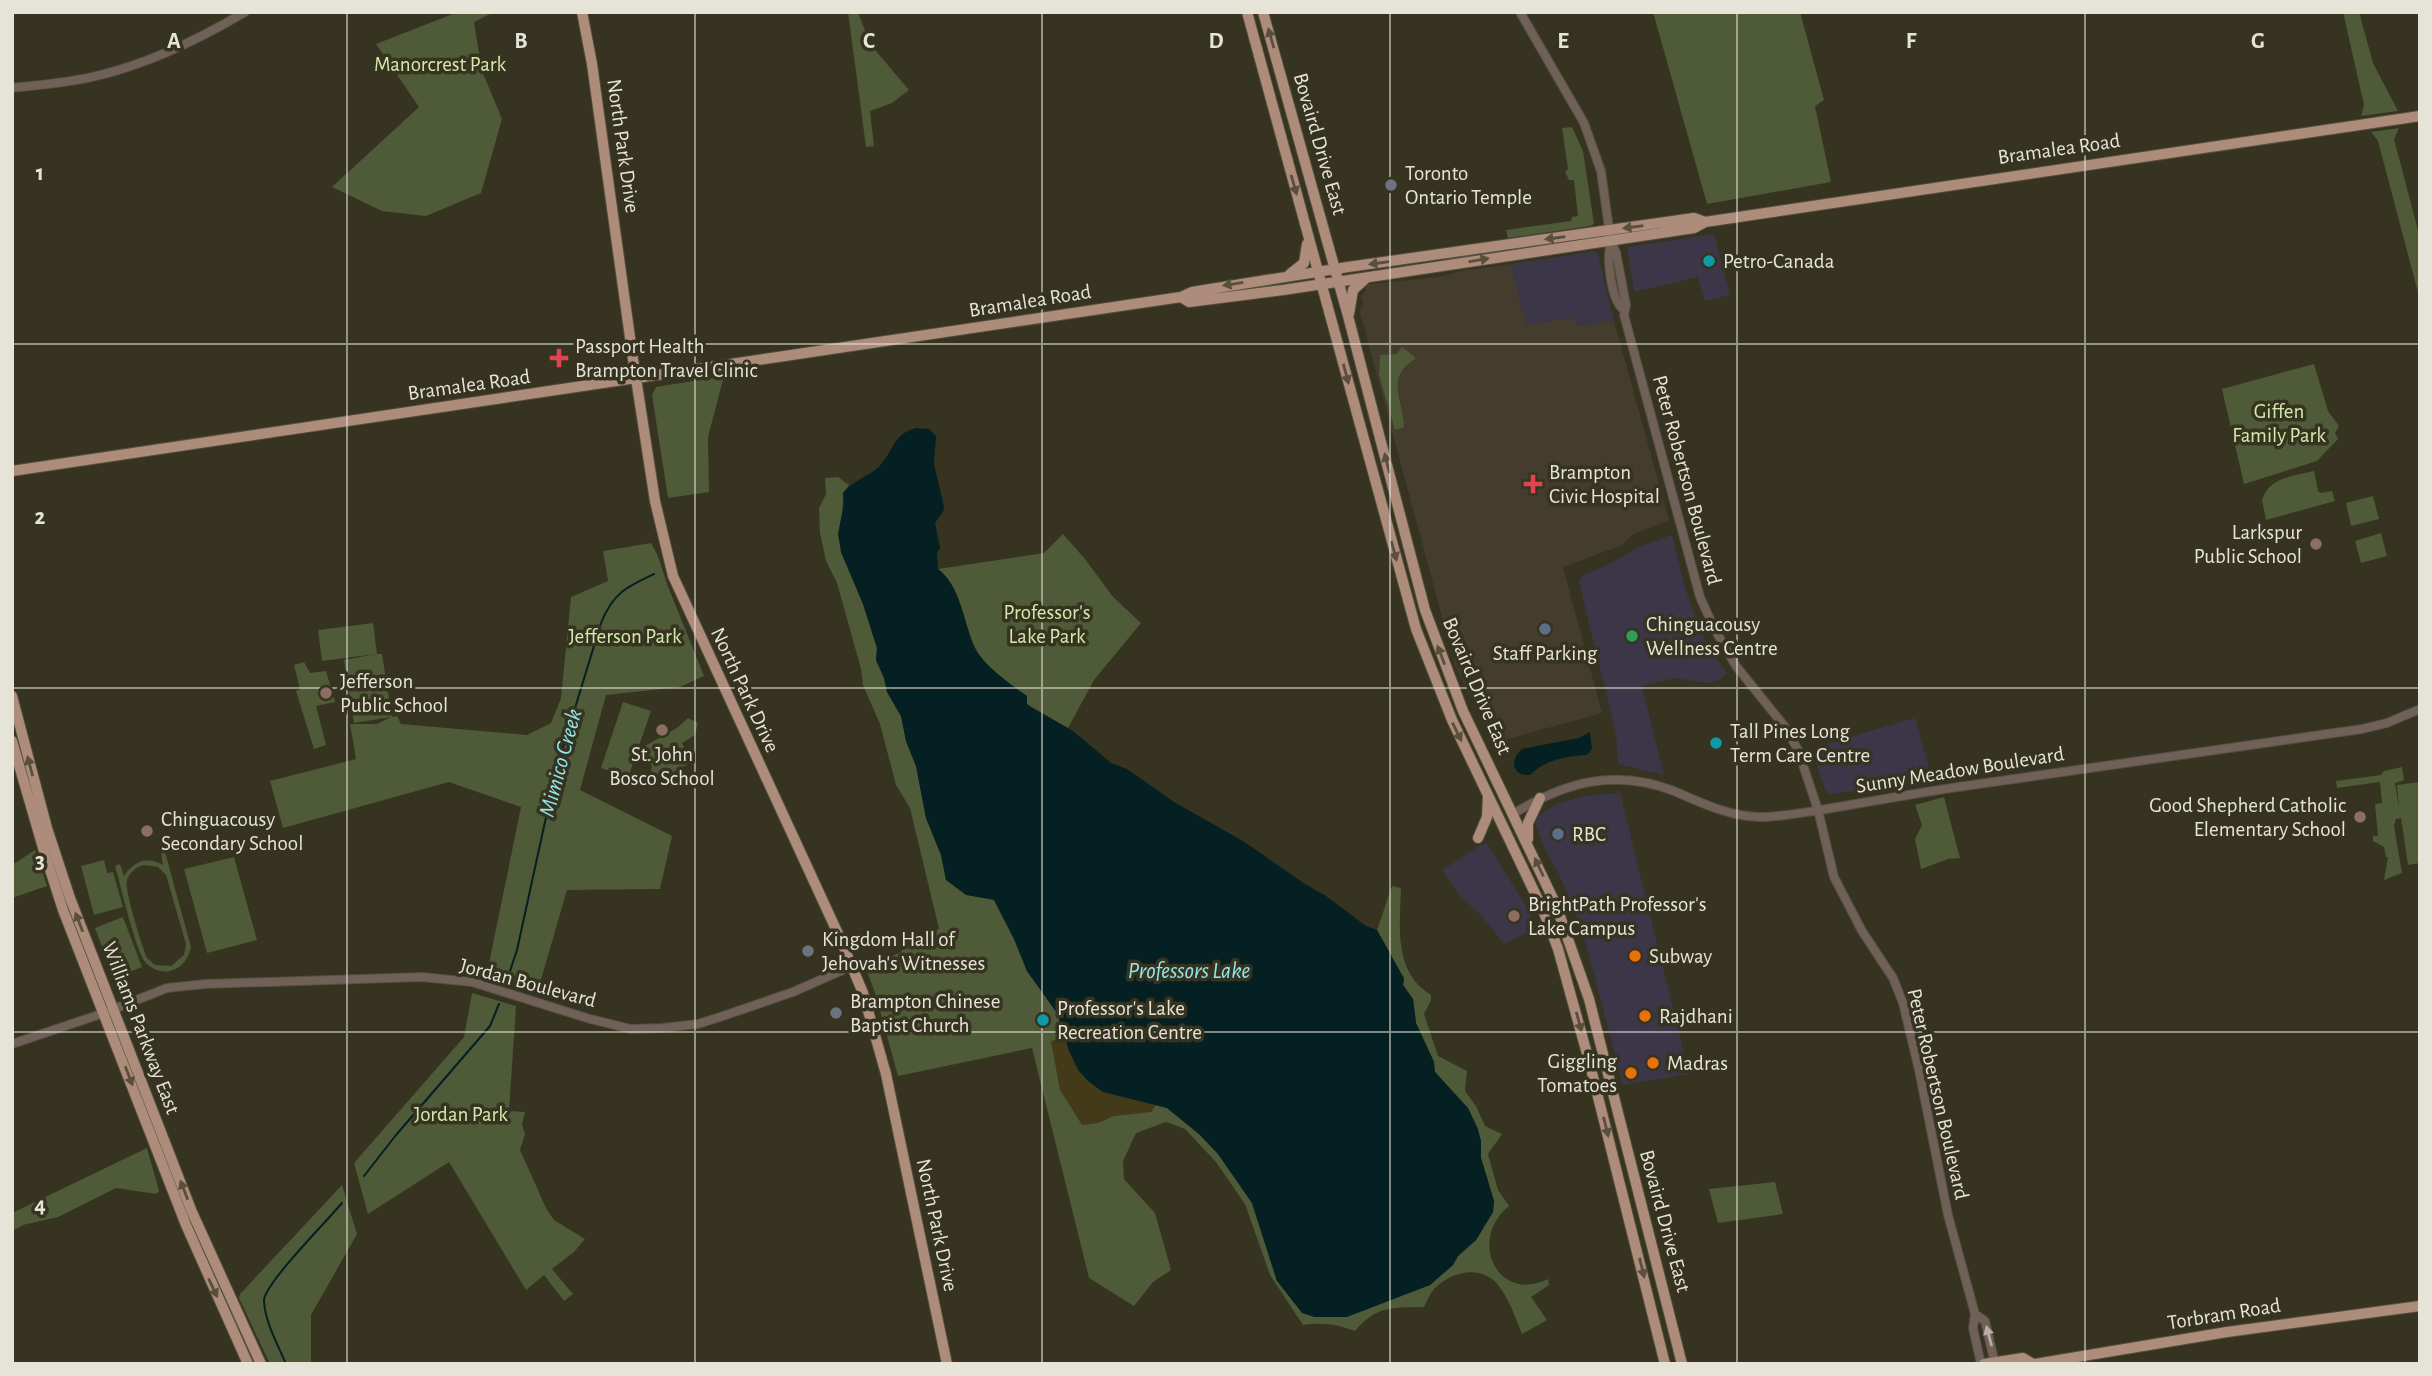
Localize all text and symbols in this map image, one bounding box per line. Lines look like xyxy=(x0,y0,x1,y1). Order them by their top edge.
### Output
one-way arrow xyxy=(1265,27,1275,48)
text: A xyxy=(167,30,181,53)
text: B xyxy=(514,30,528,53)
text: C xyxy=(863,30,875,53)
text: D xyxy=(1208,30,1224,53)
text: E xyxy=(1557,30,1569,53)
text: F xyxy=(1906,30,1917,53)
text: G xyxy=(2251,30,2265,53)
park label: Manorcrest Park xyxy=(374,54,506,75)
street label: Bovaird Drive East xyxy=(1290,71,1350,218)
street label: North Park Drive xyxy=(603,78,643,214)
street label: Bramalea Road xyxy=(1996,130,2122,168)
text: 1 xyxy=(36,162,44,185)
place label: Toronto Ontario Temple xyxy=(1405,163,1532,208)
one-way arrow xyxy=(1289,174,1300,196)
marker: Toronto Ontario Temple xyxy=(1383,177,1399,193)
one-way arrow xyxy=(1622,222,1644,233)
one-way arrow xyxy=(1544,233,1566,244)
place label: Petro-Canada xyxy=(1723,251,1835,272)
marker: Petro-Canada xyxy=(1701,253,1717,269)
one-way arrow xyxy=(1468,254,1490,265)
one-way arrow xyxy=(1368,258,1390,269)
one-way arrow xyxy=(1222,279,1244,290)
street label: Bramalea Road xyxy=(967,281,1093,321)
place label: Passport Health Brampton Travel Clinic xyxy=(575,336,758,381)
marker: Passport Health Brampton Travel Clinic xyxy=(549,348,569,368)
one-way arrow xyxy=(1341,363,1352,385)
street label: Bramalea Road xyxy=(406,366,532,404)
street label: Peter Robertson Boulevard xyxy=(1649,373,1725,587)
park label: Giffen Family Park xyxy=(2232,401,2326,446)
one-way arrow xyxy=(1381,452,1392,474)
place label: Brampton Civic Hospital xyxy=(1549,462,1660,507)
marker: Brampton Civic Hospital xyxy=(1523,474,1543,494)
text: 2 xyxy=(35,506,46,529)
place label: Larkspur Public School xyxy=(2194,522,2302,567)
marker: Larkspur Public School xyxy=(2308,536,2324,552)
one-way arrow xyxy=(1389,540,1400,562)
park label: Professor's Lake Park xyxy=(1003,602,1091,647)
street label: Bovaird Drive East xyxy=(1439,614,1515,758)
place label: Chinguacousy Wellness Centre xyxy=(1646,614,1778,659)
marker: Staff Parking xyxy=(1537,621,1553,637)
street label: North Park Drive xyxy=(707,624,783,756)
park label: Jefferson Park xyxy=(569,626,682,647)
marker: Chinguacousy Wellness Centre xyxy=(1624,628,1640,644)
place label: Staff Parking xyxy=(1493,643,1598,664)
one-way arrow xyxy=(1435,644,1446,665)
place label: Jefferson Public School xyxy=(340,671,448,716)
marker: Jefferson Public School xyxy=(318,685,334,701)
water label: Mimico Creek xyxy=(536,706,587,820)
place label: Tall Pines Long Term Care Centre xyxy=(1730,721,1870,766)
marker: St. John Bosco School xyxy=(654,722,670,738)
one-way arrow xyxy=(1452,722,1463,742)
marker: Tall Pines Long Term Care Centre xyxy=(1708,735,1724,751)
street label: Sunny Meadow Boulevard xyxy=(1854,743,2066,797)
place label: St. John Bosco School xyxy=(609,744,715,789)
one-way arrow xyxy=(24,755,35,777)
place label: Good Shepherd Catholic Elementary School xyxy=(2149,795,2346,840)
place label: Chinguacousy Secondary School xyxy=(161,809,303,854)
marker: Good Shepherd Catholic Elementary School xyxy=(2352,809,2368,825)
marker: Chinguacousy Secondary School xyxy=(139,823,155,839)
place label: RBC xyxy=(1572,824,1606,845)
marker: RBC xyxy=(1550,826,1566,842)
text: 3 xyxy=(35,850,45,873)
one-way arrow xyxy=(1533,857,1545,877)
place label: BrightPath Professor's Lake Campus xyxy=(1528,894,1707,939)
marker: BrightPath Professor's Lake Campus xyxy=(1506,908,1522,924)
one-way arrow xyxy=(74,912,85,933)
place label: Kingdom Hall of Jehovah's Witnesses xyxy=(822,929,985,974)
street label: Williams Parkway East xyxy=(98,939,184,1117)
marker: Kingdom Hall of Jehovah's Witnesses xyxy=(800,943,816,959)
place label: Subway xyxy=(1649,946,1712,967)
marker: Subway xyxy=(1627,948,1643,964)
street label: Jordan Boulevard xyxy=(458,955,599,1011)
water label: Professors Lake xyxy=(1128,960,1251,983)
street label: Peter Robertson Boulevard xyxy=(1903,986,1973,1202)
place label: Brampton Chinese Baptist Church xyxy=(850,991,1000,1036)
place label: Professor's Lake Recreation Centre xyxy=(1057,998,1202,1043)
marker: Brampton Chinese Baptist Church xyxy=(828,1005,844,1021)
place label: Rajdhani xyxy=(1659,1006,1733,1027)
marker: Rajdhani xyxy=(1637,1008,1653,1024)
marker: Professor's Lake Recreation Centre xyxy=(1035,1012,1051,1028)
one-way arrow xyxy=(1574,1012,1584,1033)
place label: Giggling Tomatoes xyxy=(1537,1051,1618,1096)
place label: Madras xyxy=(1667,1053,1728,1074)
marker: Madras xyxy=(1645,1055,1661,1071)
marker: Giggling Tomatoes xyxy=(1623,1065,1639,1081)
one-way arrow xyxy=(123,1066,134,1087)
park label: Jordan Park xyxy=(414,1104,508,1125)
one-way arrow xyxy=(1601,1116,1612,1138)
street label: Bovaird Drive East xyxy=(1636,1148,1694,1295)
street label: North Park Drive xyxy=(913,1157,961,1293)
one-way arrow xyxy=(178,1179,189,1200)
text: 4 xyxy=(34,1194,46,1217)
one-way arrow xyxy=(1637,1258,1648,1280)
one-way arrow xyxy=(208,1277,219,1298)
street label: Torbram Road xyxy=(2166,1295,2282,1333)
one-way arrow xyxy=(1983,1325,1994,1347)

